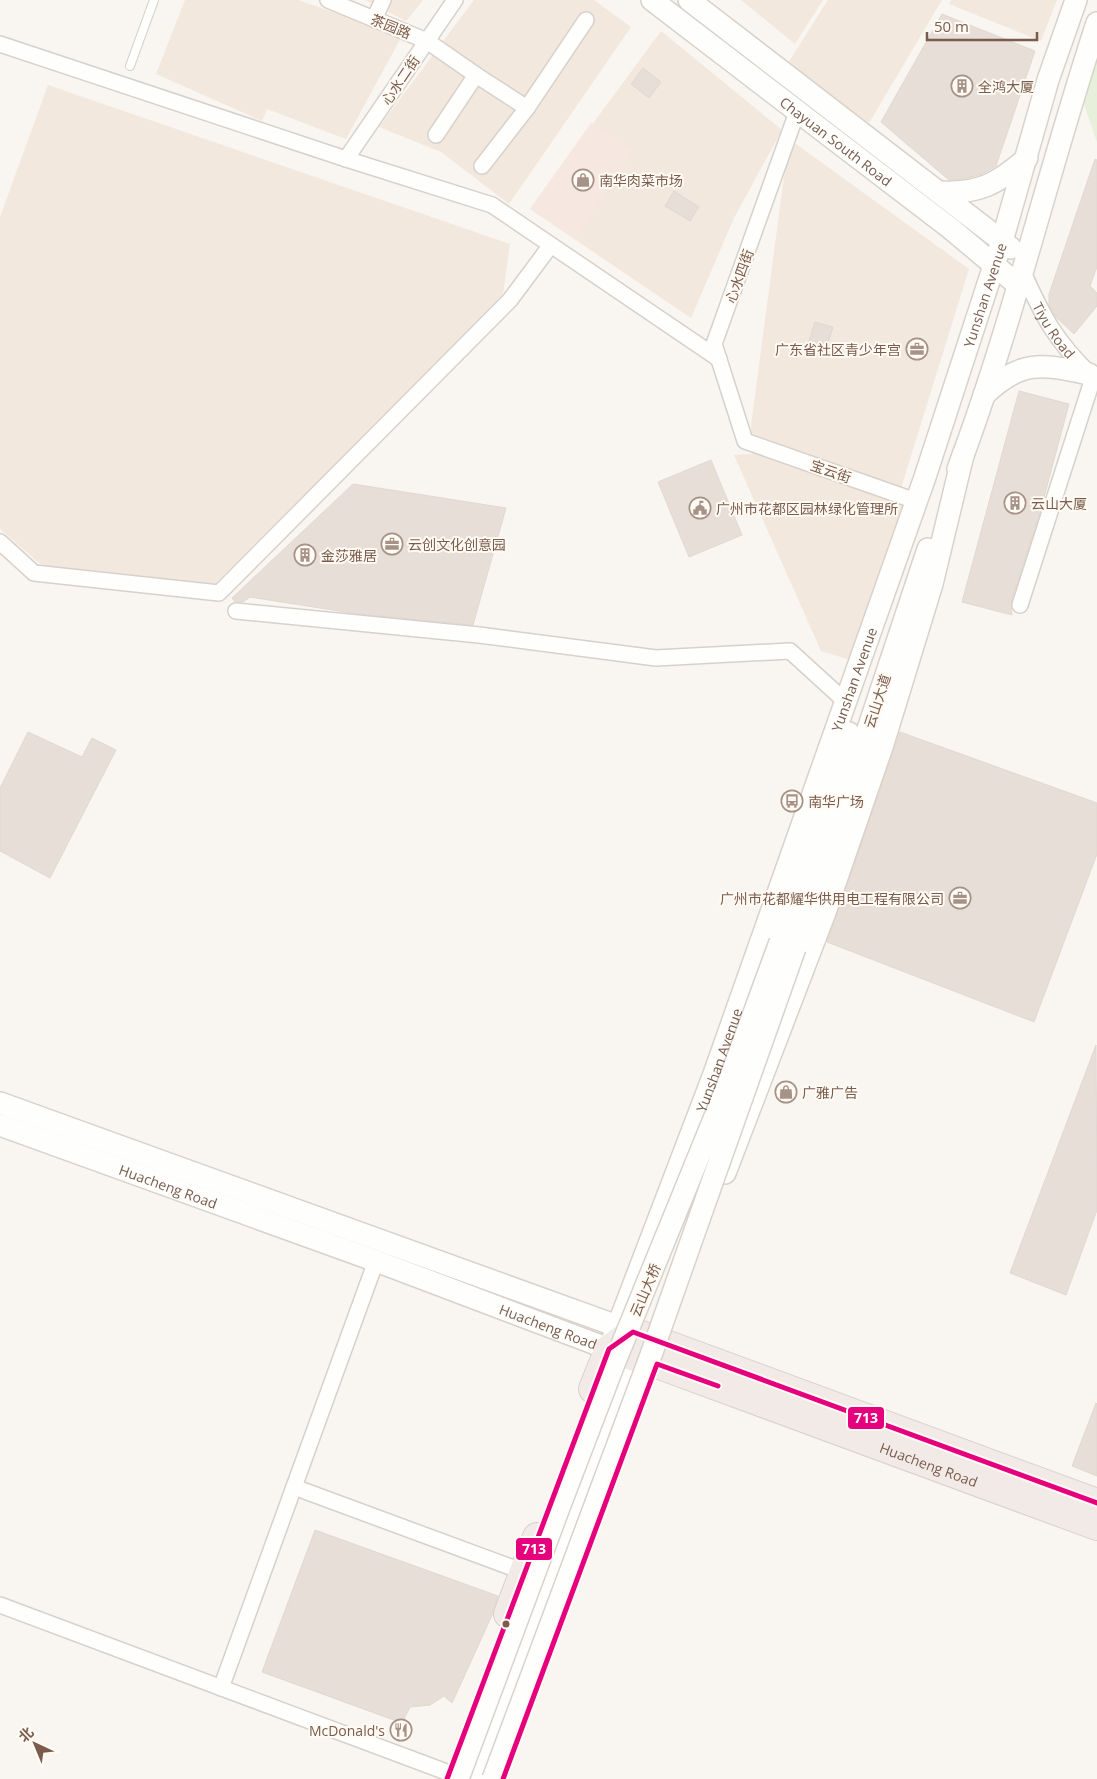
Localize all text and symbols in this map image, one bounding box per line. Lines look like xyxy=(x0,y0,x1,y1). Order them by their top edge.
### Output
street label: 茶园路 xyxy=(368,9,414,43)
scale bar xyxy=(927,10,1037,42)
text: 50 m xyxy=(934,16,969,36)
street label: 心水二街 xyxy=(376,51,424,109)
building icon: 全鸿大厦 xyxy=(950,74,974,98)
place label: 全鸿大厦 xyxy=(978,77,1034,96)
street label: Chayuan South Road xyxy=(776,92,896,190)
shop icon: 南华肉菜市场 xyxy=(571,168,595,192)
place label: 南华肉菜市场 xyxy=(599,171,683,190)
street label: Yunshan Avenue xyxy=(958,240,1010,350)
street label: 心水四街 xyxy=(720,246,758,306)
street label: Tiyu Road xyxy=(1029,299,1080,362)
office icon: 广东省社区青少年宫 xyxy=(905,337,929,361)
place label: 广东省社区青少年宫 xyxy=(775,340,901,359)
street label: 宝云街 xyxy=(808,455,854,487)
building icon: 云山大厦 xyxy=(1003,491,1027,515)
place label: 云山大厦 xyxy=(1031,494,1087,513)
public building icon: 广州市花都区园林绿化管理所 xyxy=(688,496,712,520)
place label: 广州市花都区园林绿化管理所 xyxy=(716,499,898,518)
office icon: 云创文化创意园 xyxy=(380,532,404,556)
place label: 云创文化创意园 xyxy=(408,535,506,554)
building icon: 金莎雅居 xyxy=(293,543,317,567)
place label: 金莎雅居 xyxy=(321,546,377,565)
street label: Yunshan Avenue xyxy=(826,624,881,734)
street label: 云山大道 xyxy=(859,671,895,731)
bus stop icon: 南华广场 xyxy=(780,789,804,813)
place label: 南华广场 xyxy=(808,792,864,811)
office icon: 广州市花都耀华供用电工程有限公司 xyxy=(948,886,972,910)
place label: 广州市花都耀华供用电工程有限公司 xyxy=(720,889,944,908)
street label: Yunshan Avenue xyxy=(691,1005,746,1115)
shop icon: 广雅广告 xyxy=(774,1080,798,1104)
place label: 广雅广告 xyxy=(802,1083,858,1102)
street label: Huacheng Road xyxy=(117,1159,220,1212)
street label: 云山大桥 xyxy=(625,1261,665,1319)
street label: Huacheng Road xyxy=(497,1299,600,1353)
line badge: 713 xyxy=(847,1406,885,1430)
text: 713 xyxy=(854,1408,878,1427)
street label: Huacheng Road xyxy=(877,1437,981,1491)
line badge: 713 xyxy=(515,1537,553,1561)
text: 713 xyxy=(522,1539,546,1558)
unlabelled marker xyxy=(501,1619,511,1629)
restaurant icon: McDonald's xyxy=(389,1718,413,1742)
north arrow xyxy=(10,1719,60,1769)
place label: McDonald's xyxy=(309,1721,385,1740)
text: 北 xyxy=(14,1723,37,1746)

